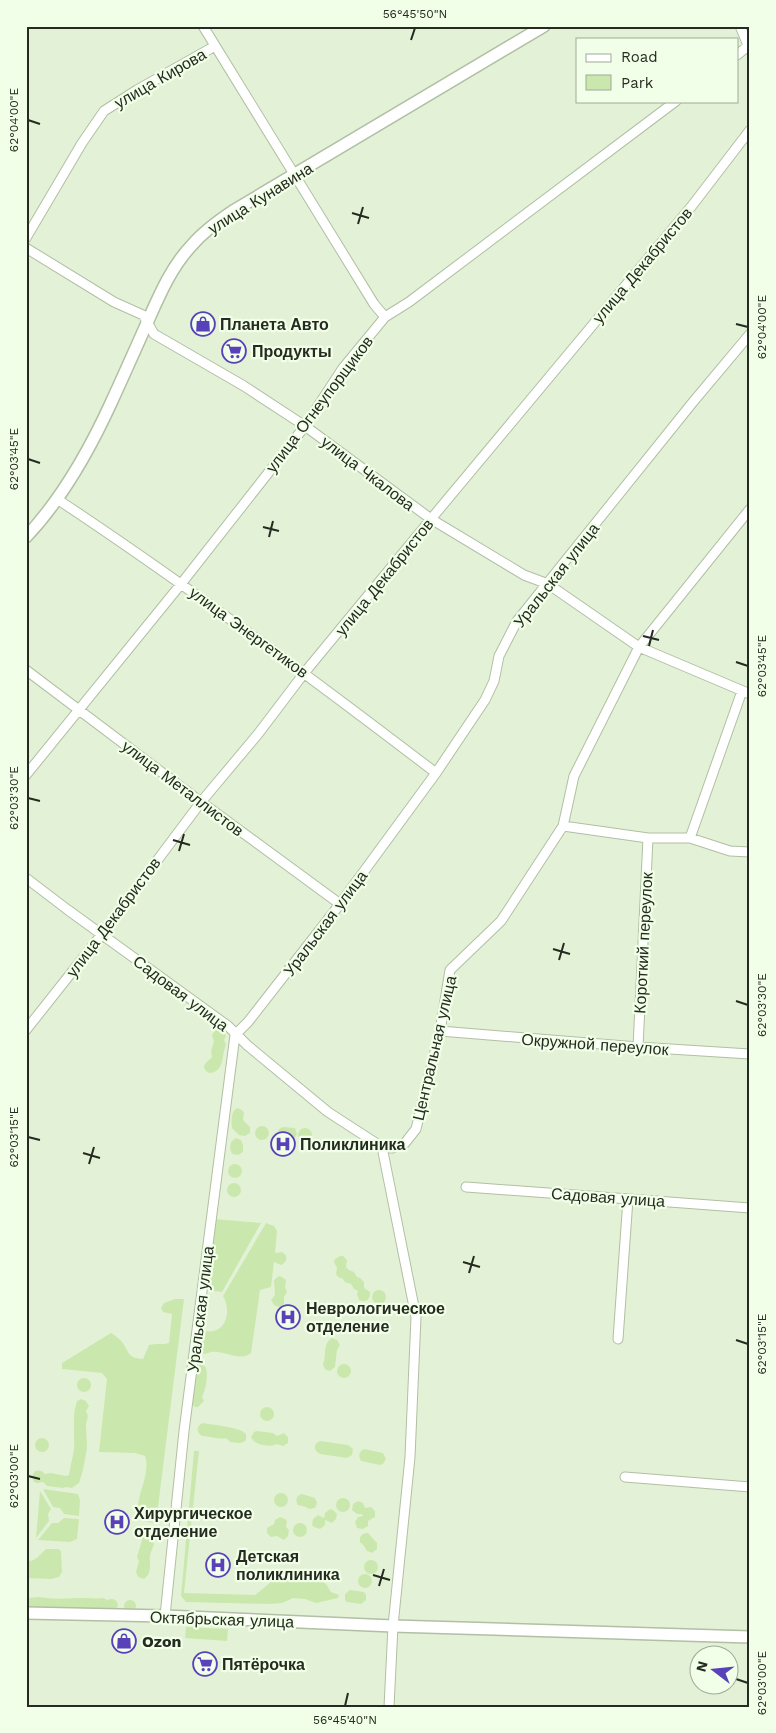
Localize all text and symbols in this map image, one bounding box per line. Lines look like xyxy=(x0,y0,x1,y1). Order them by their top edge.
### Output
text: 56°45'50"N xyxy=(383,7,447,21)
legend xyxy=(576,38,738,102)
street label: улица Кирова xyxy=(111,44,210,112)
text: Road xyxy=(621,48,658,66)
text: Park xyxy=(621,74,654,92)
text: 62°04'00"E xyxy=(7,88,21,152)
street label: улица Кунавина xyxy=(204,159,316,238)
street label: улица Декабристов xyxy=(589,204,696,327)
text: 62°04'00"E xyxy=(755,295,769,359)
shop icon: Планета Авто xyxy=(190,311,216,337)
place label: Планета Авто xyxy=(220,315,329,334)
street label: улица Огнеупорщиков xyxy=(262,332,377,476)
supermarket icon: Продукты xyxy=(221,338,247,364)
place label: Продукты xyxy=(252,342,332,361)
text: 62°03'45"E xyxy=(7,427,21,490)
street label: улица Чкалова xyxy=(317,432,418,515)
street label: улица Декабристов xyxy=(331,515,437,640)
street label: Уральская улица xyxy=(510,519,603,631)
street label: улица Энергетиков xyxy=(186,583,312,682)
text: 62°03'45"E xyxy=(755,634,769,697)
street label: улица Металлистов xyxy=(118,736,247,840)
text: 62°03'30"E xyxy=(7,766,21,830)
street label: улица Декабристов xyxy=(62,854,165,981)
street label: Уральская улица xyxy=(280,867,371,980)
street label: Короткий переулок xyxy=(630,871,657,1014)
street label: Садовая улица xyxy=(129,951,232,1035)
text: 62°03'30"E xyxy=(755,973,769,1037)
street label: Центральная улица xyxy=(409,974,460,1122)
street label: Окружной переулок xyxy=(521,1030,670,1059)
text: 62°03'15"E xyxy=(7,1106,21,1168)
hospital icon: Поликлиника xyxy=(270,1131,296,1157)
place label: Поликлиника xyxy=(300,1135,406,1154)
street label: Садовая улица xyxy=(550,1184,666,1211)
street label: Уральская улица xyxy=(183,1245,218,1373)
place label: Неврологическое отделение xyxy=(306,1299,445,1336)
hospital icon: Неврологическое отделение xyxy=(275,1304,301,1330)
text: 62°03'15"E xyxy=(755,1313,769,1375)
text: 62°03'00"E xyxy=(7,1444,21,1508)
place label: Хирургическое отделение xyxy=(134,1504,252,1541)
hospital icon: Хирургическое отделение xyxy=(104,1509,130,1535)
place label: Детская поликлиника xyxy=(236,1547,340,1584)
hospital icon: Детская поликлиника xyxy=(205,1552,231,1578)
street label: Октябрьская улица xyxy=(150,1607,295,1632)
shop icon: Ozon xyxy=(111,1628,137,1654)
place label: Ozon xyxy=(142,1632,181,1651)
north arrow xyxy=(688,1646,738,1696)
supermarket icon: Пятёрочка xyxy=(192,1651,218,1677)
text: 62°03'00"E xyxy=(755,1651,769,1715)
place label: Пятёрочка xyxy=(222,1655,305,1674)
text: N xyxy=(692,1659,711,1674)
text: 56°45'40"N xyxy=(313,1713,377,1727)

